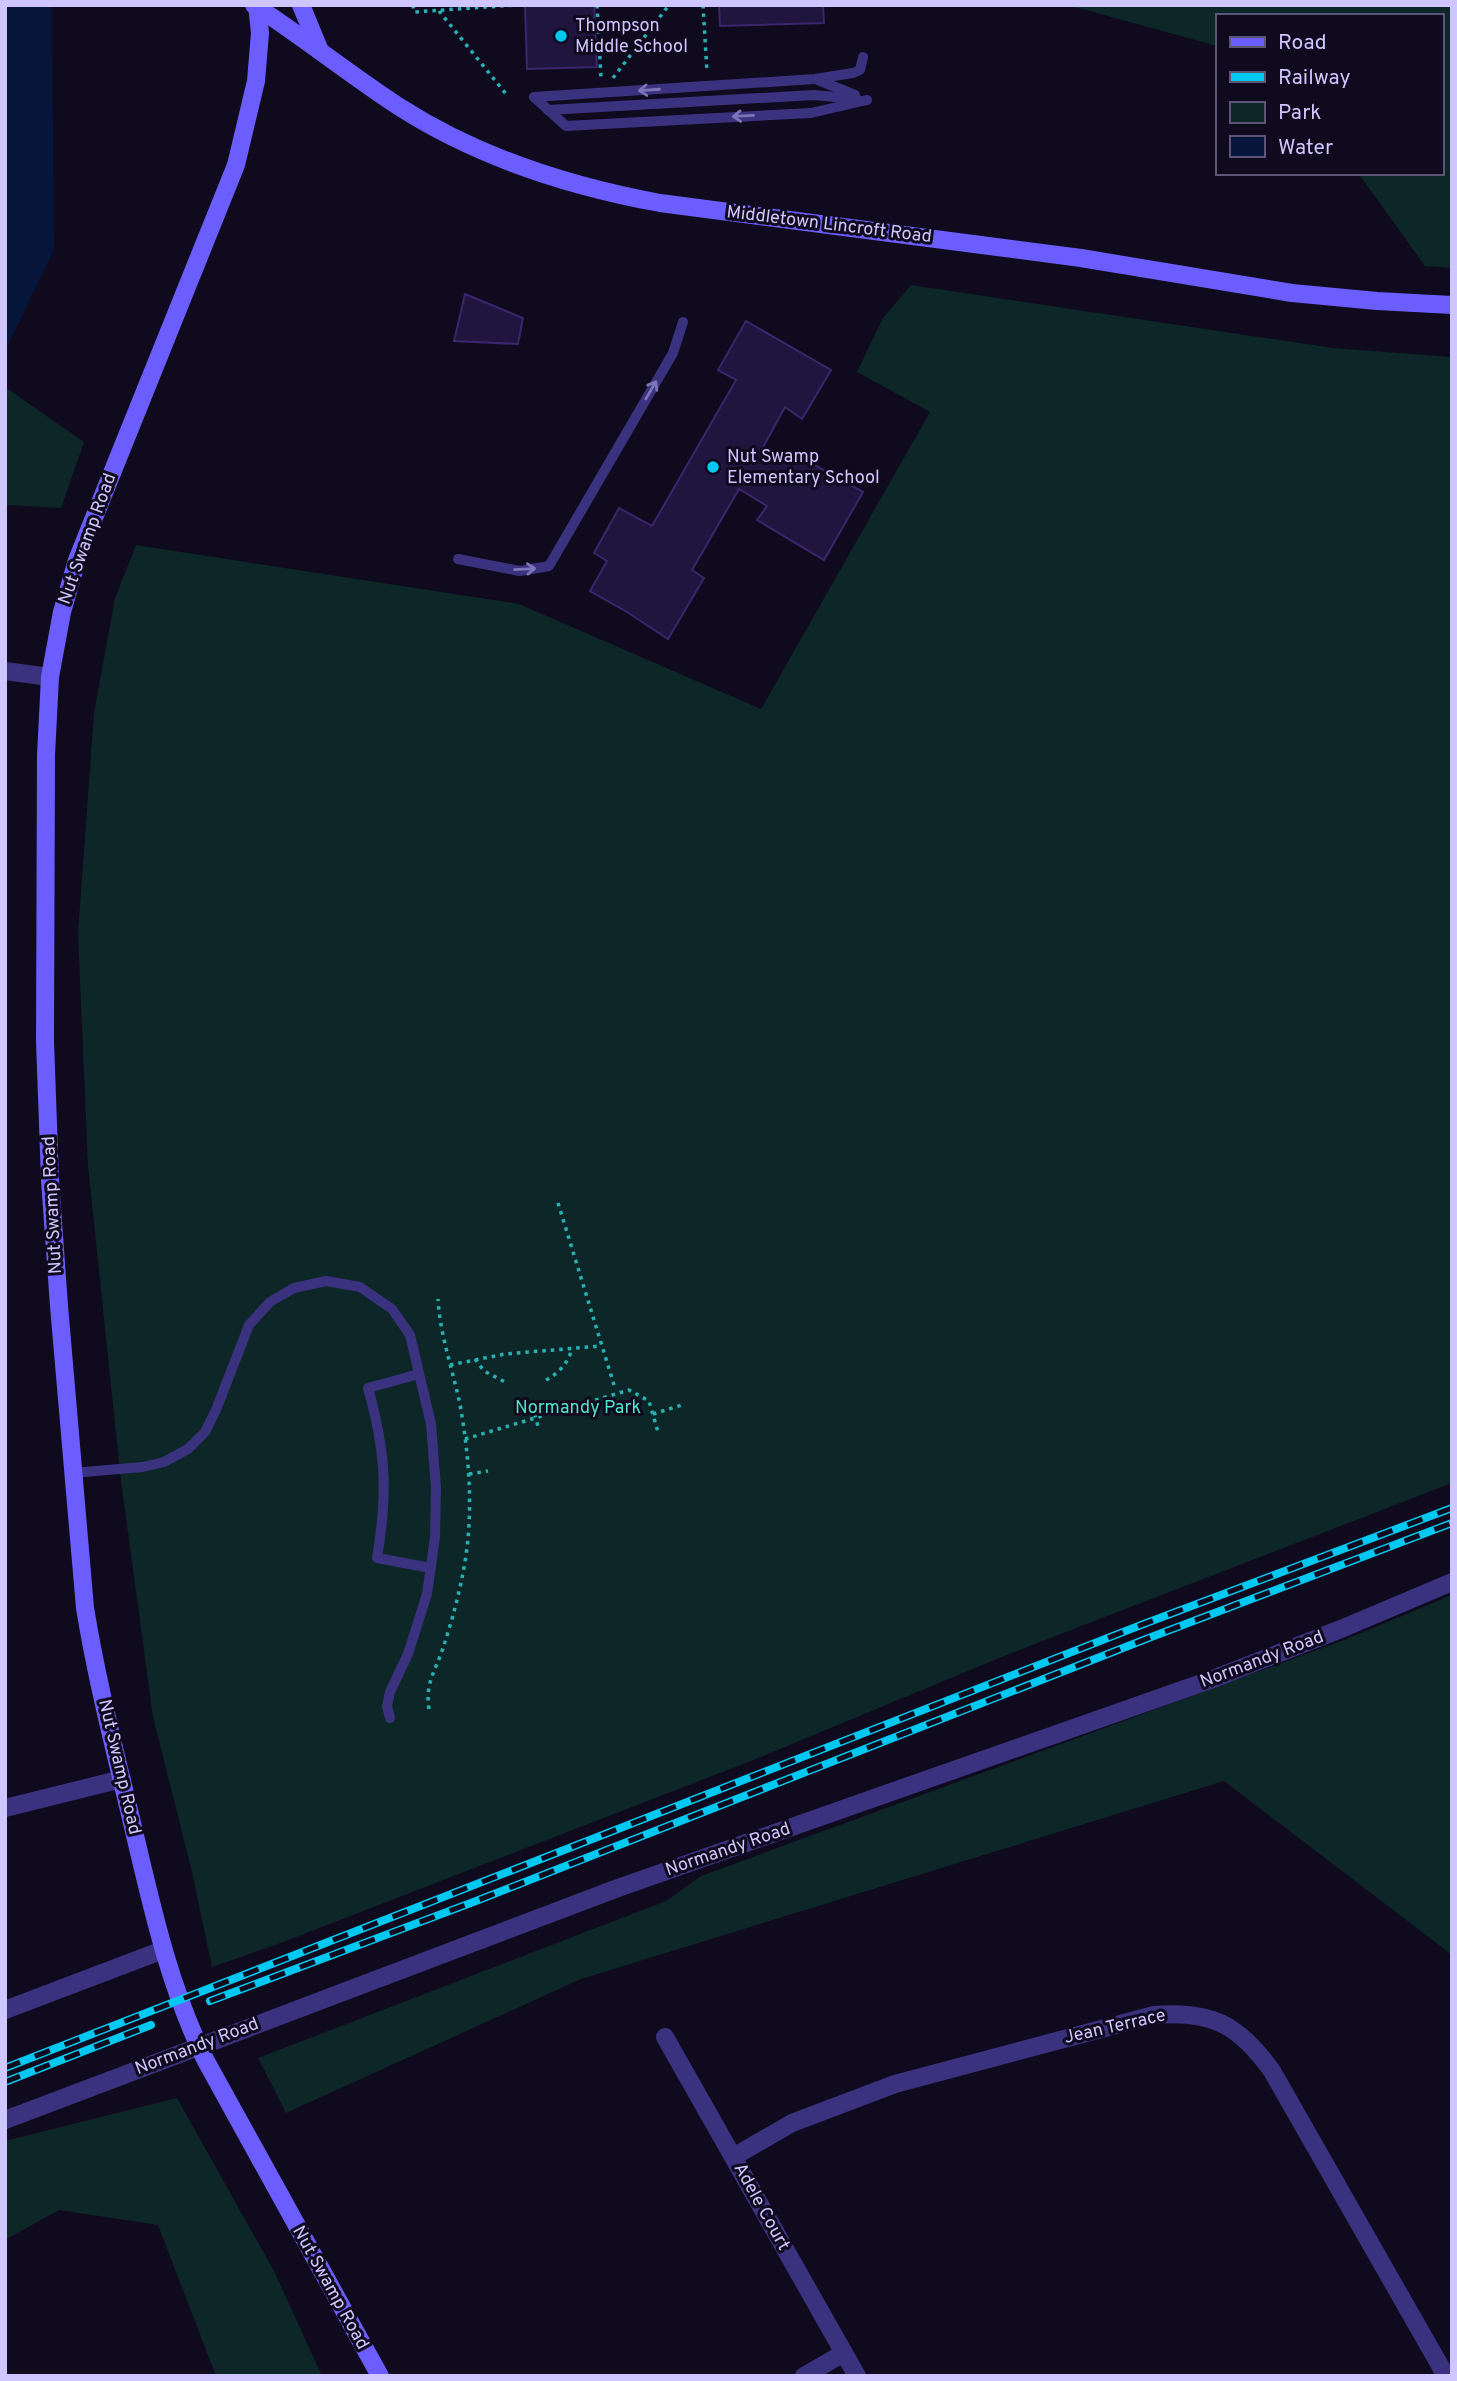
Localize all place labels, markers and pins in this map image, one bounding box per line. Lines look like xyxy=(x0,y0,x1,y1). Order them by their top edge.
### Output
place label: Thompson Middle School xyxy=(575,15,688,59)
marker: Thompson Middle School xyxy=(553,28,569,44)
place label: Nut Swamp Elementary School xyxy=(727,446,880,490)
marker: Nut Swamp Elementary School xyxy=(705,459,721,475)

